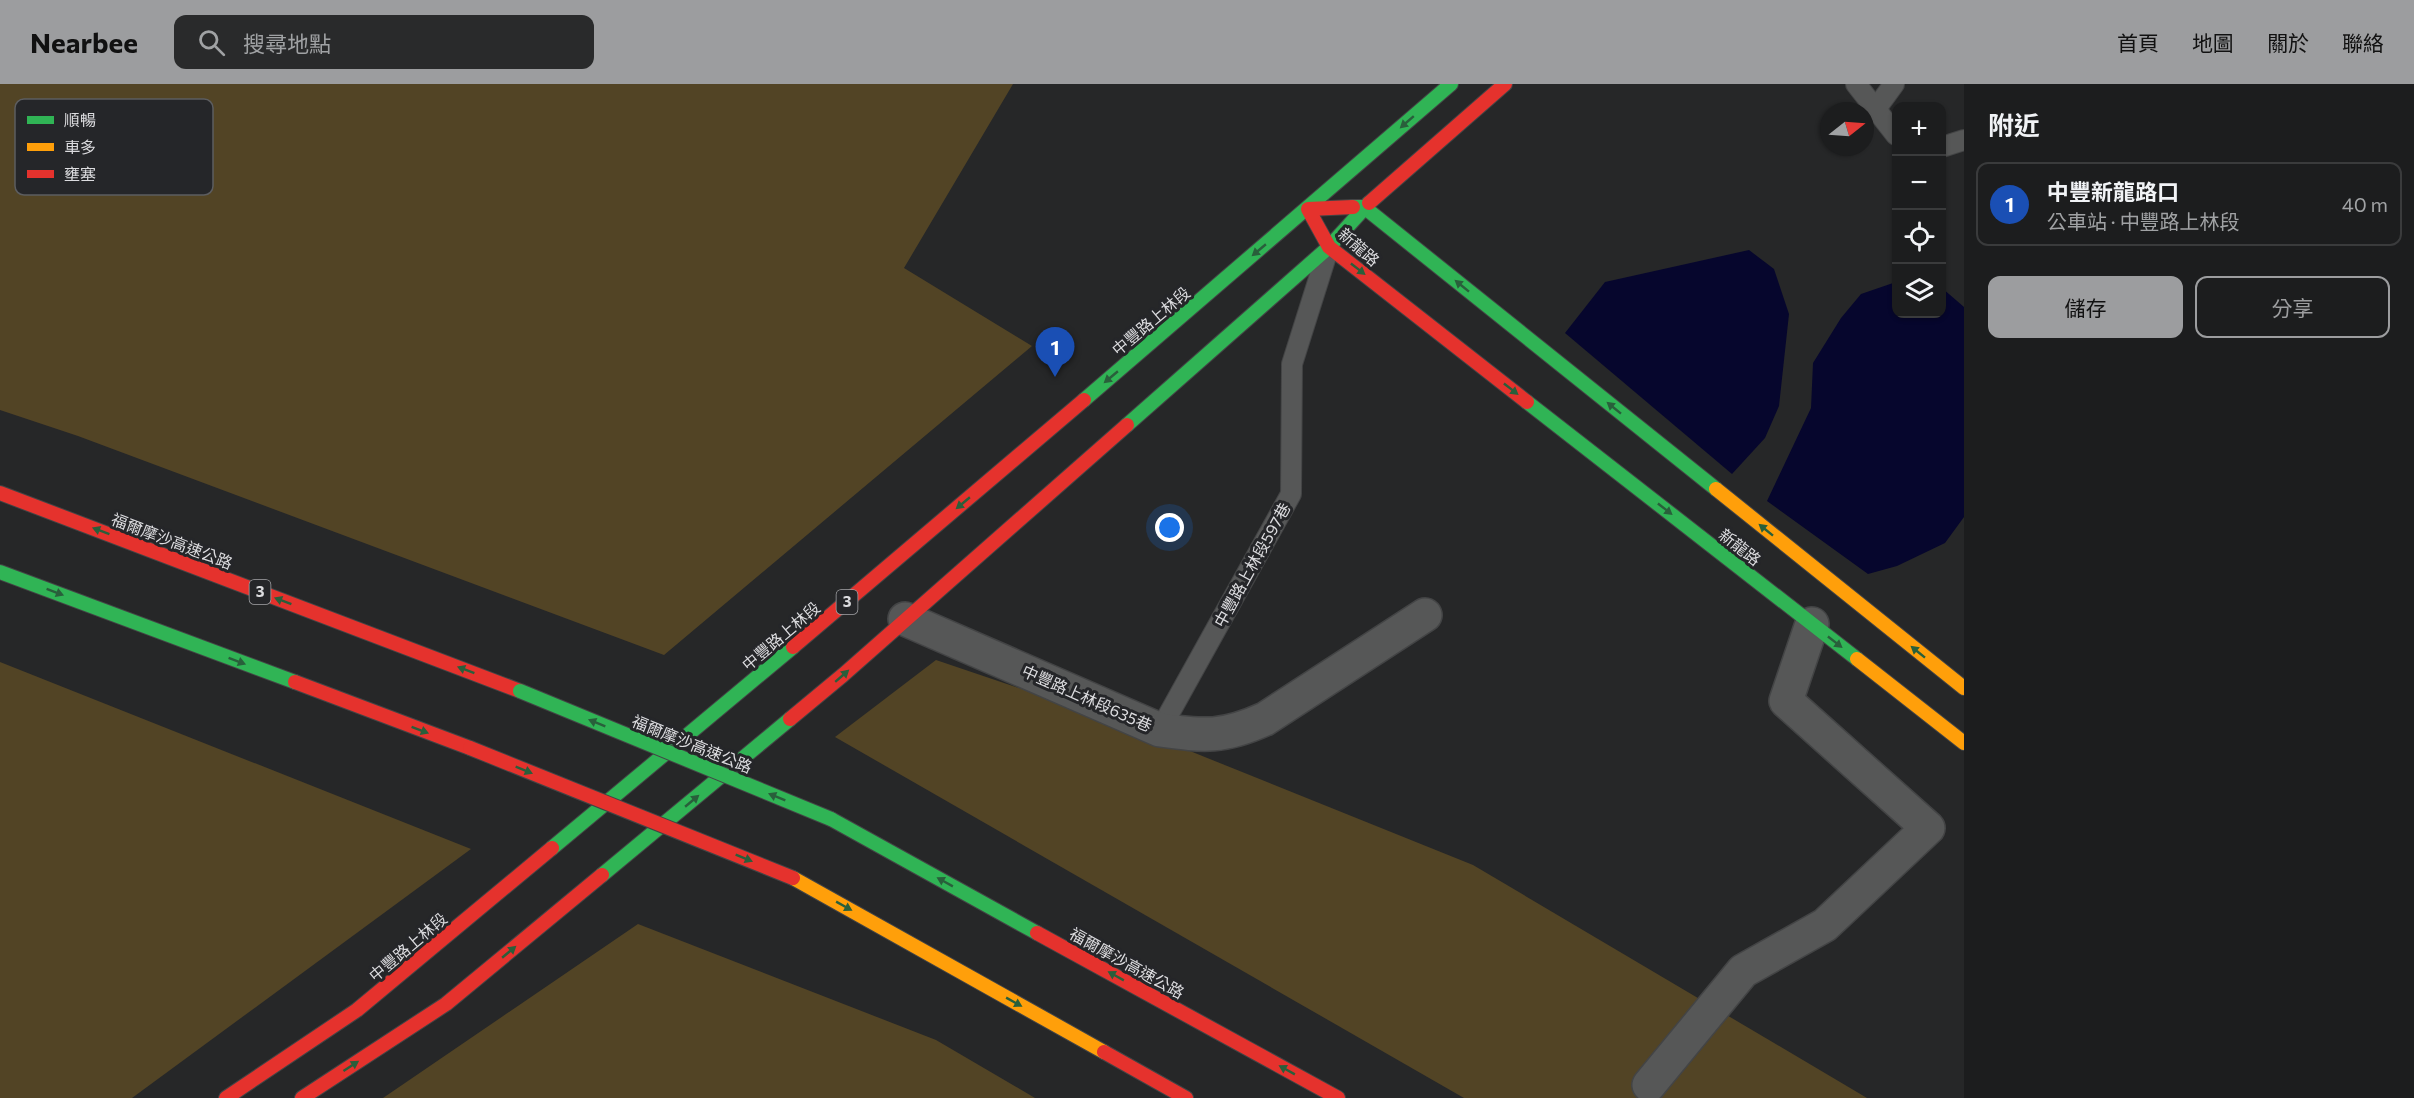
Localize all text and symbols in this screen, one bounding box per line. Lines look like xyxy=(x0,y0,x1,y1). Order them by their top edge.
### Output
search box xyxy=(174,15,594,69)
text: Nearbee xyxy=(30,25,138,59)
icon: search xyxy=(195,26,228,59)
text: 搜尋地點 xyxy=(243,30,331,57)
text: 首頁 xyxy=(2117,30,2159,55)
text: 地圖 xyxy=(2192,30,2234,55)
text: 關於 xyxy=(2267,30,2309,55)
text: 聯絡 xyxy=(2342,30,2384,55)
legend xyxy=(15,99,213,195)
north arrow xyxy=(1820,102,1874,156)
map controls xyxy=(1892,102,1946,318)
button: + xyxy=(1892,102,1946,156)
text: 附近 xyxy=(1988,109,2040,140)
text: 順暢 xyxy=(64,110,96,129)
one-way arrow xyxy=(1399,116,1415,129)
text: 車多 xyxy=(64,137,96,156)
button: − xyxy=(1892,156,1946,210)
text: 壅塞 xyxy=(64,164,96,183)
text: 中豐新龍路口 xyxy=(2047,178,2179,205)
text: 1 xyxy=(2005,192,2014,216)
text: 40 m xyxy=(2342,192,2388,216)
text: 公車站 · 中豐路上林段 xyxy=(2047,209,2239,233)
button: locate xyxy=(1892,210,1946,264)
street label: 新龍路 xyxy=(1335,224,1384,270)
one-way arrow xyxy=(1252,243,1267,257)
one-way arrow xyxy=(1350,263,1365,275)
button: layers xyxy=(1892,264,1946,318)
button: 儲存 xyxy=(1988,276,2183,338)
button: 分享 xyxy=(2195,276,2390,338)
one-way arrow xyxy=(1454,279,1470,292)
street label: 中豐路上林段 xyxy=(1108,282,1194,359)
pin: 1 xyxy=(1036,328,1074,377)
one-way arrow xyxy=(1103,370,1119,383)
one-way arrow xyxy=(1504,383,1519,395)
one-way arrow xyxy=(1606,401,1622,414)
one-way arrow xyxy=(956,496,971,509)
street label: 中豐路上林段597巷 xyxy=(1209,499,1294,630)
one-way arrow xyxy=(1657,503,1673,516)
street label: 福爾摩沙高速公路 xyxy=(109,509,235,572)
your location xyxy=(1155,513,1184,542)
one-way arrow xyxy=(1758,523,1774,536)
street label: 新龍路 xyxy=(1716,524,1765,569)
one-way arrow xyxy=(92,526,110,536)
road number: 3 xyxy=(250,580,270,604)
one-way arrow xyxy=(46,588,64,598)
road number: 3 xyxy=(836,590,858,614)
one-way arrow xyxy=(274,596,292,606)
street label: 中豐路上林段 xyxy=(738,597,824,674)
one-way arrow xyxy=(1827,636,1843,649)
one-way arrow xyxy=(1911,646,1926,658)
one-way arrow xyxy=(228,657,246,666)
street label: 中豐路上林段635巷 xyxy=(1019,660,1155,735)
one-way arrow xyxy=(456,665,474,675)
one-way arrow xyxy=(834,670,849,683)
street label: 福爾摩沙高速公路 xyxy=(629,711,755,776)
one-way arrow xyxy=(587,718,605,728)
one-way arrow xyxy=(411,725,429,735)
one-way arrow xyxy=(515,766,533,775)
one-way arrow xyxy=(768,792,786,801)
one-way arrow xyxy=(684,794,700,807)
one-way arrow xyxy=(735,854,753,863)
one-way arrow xyxy=(936,877,953,887)
one-way arrow xyxy=(836,901,853,911)
street label: 中豐路上林段 xyxy=(365,908,451,985)
street label: 福爾摩沙高速公路 xyxy=(1067,923,1188,1002)
one-way arrow xyxy=(501,946,516,959)
one-way arrow xyxy=(1107,971,1124,981)
one-way arrow xyxy=(1006,997,1023,1007)
one-way arrow xyxy=(343,1060,359,1072)
one-way arrow xyxy=(1278,1065,1295,1075)

